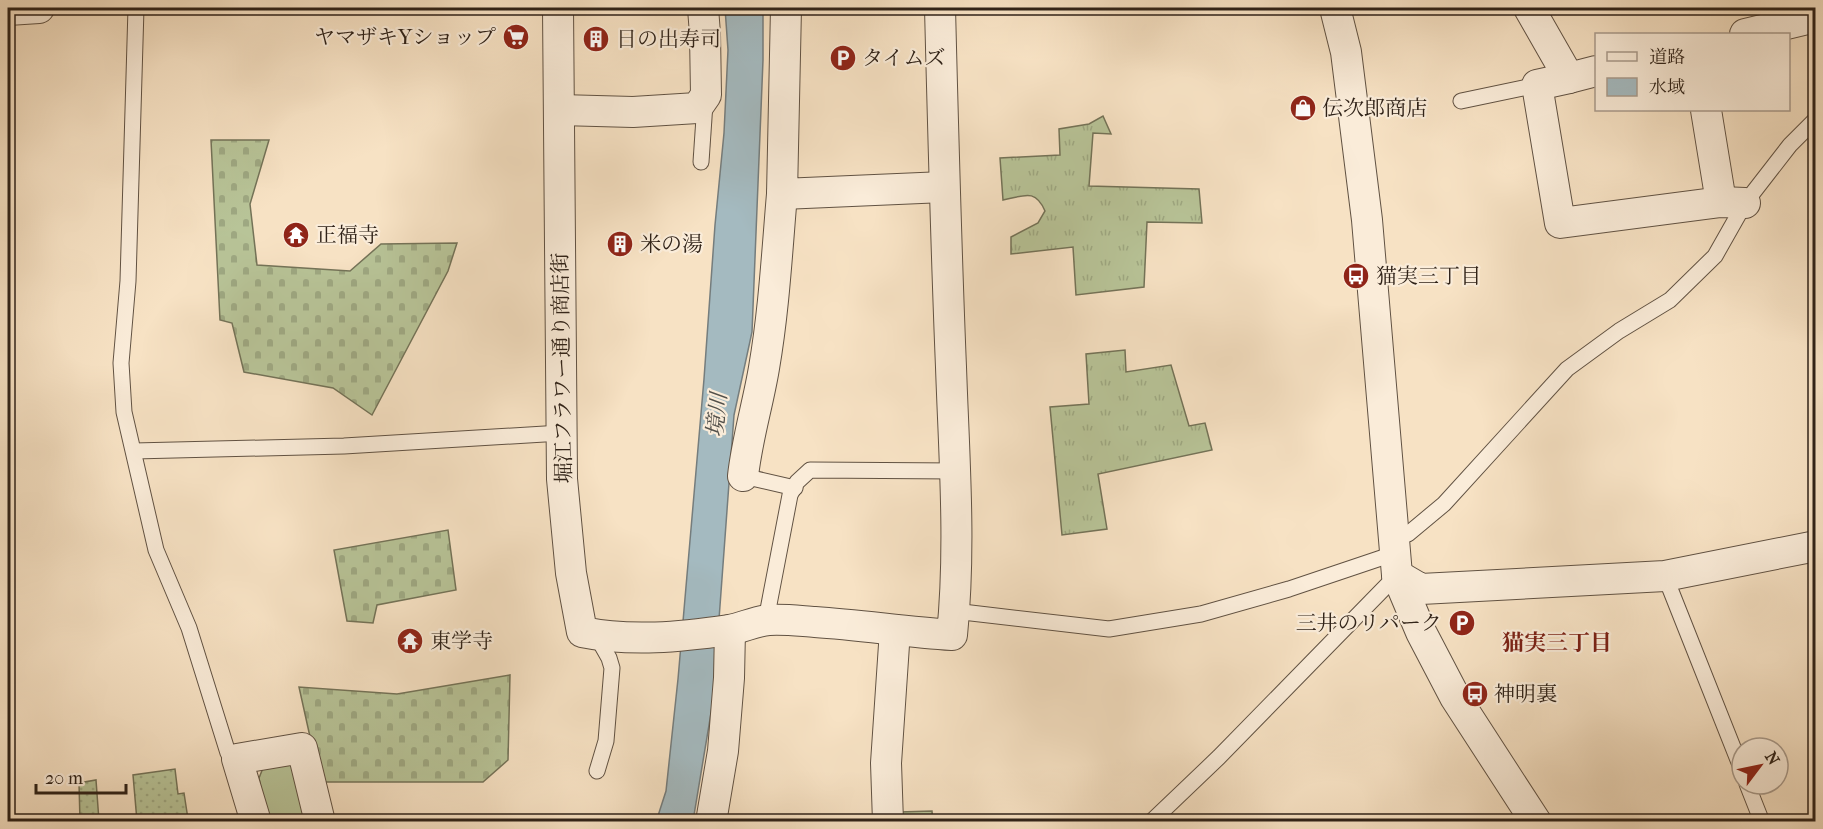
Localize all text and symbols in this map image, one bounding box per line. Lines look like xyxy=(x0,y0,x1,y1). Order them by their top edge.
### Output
supermarket icon: ヤマザキYショップ xyxy=(501,22,531,52)
building icon: 日の出寿司 xyxy=(581,24,611,54)
place label: ヤマザキYショップ xyxy=(314,25,496,49)
place label: 日の出寿司 xyxy=(616,27,721,51)
legend xyxy=(1595,33,1790,111)
parking icon: タイムズ xyxy=(828,43,858,73)
place label: タイムズ xyxy=(862,46,946,70)
text: 道路 xyxy=(1649,47,1685,68)
text: 水域 xyxy=(1649,77,1685,98)
shop icon: 伝次郎商店 xyxy=(1288,93,1318,123)
place label: 伝次郎商店 xyxy=(1322,96,1427,120)
temple icon: 正福寺 xyxy=(281,220,311,250)
place label: 正福寺 xyxy=(316,223,379,247)
building icon: 米の湯 xyxy=(605,229,635,259)
place label: 米の湯 xyxy=(640,232,703,256)
street label: 堀江フラワー通り商店街 xyxy=(548,252,576,484)
bus stop icon: 猫実三丁目 xyxy=(1341,261,1371,291)
place label: 猫実三丁目 xyxy=(1376,264,1481,288)
water label: 境川 xyxy=(702,390,732,438)
parking icon: 三井のリパーク xyxy=(1447,608,1477,638)
place label: 三井のリパーク xyxy=(1296,611,1442,635)
temple icon: 東学寺 xyxy=(395,626,425,656)
place label: 東学寺 xyxy=(430,629,493,653)
district label: 猫実三丁目 xyxy=(1502,630,1612,656)
bus stop icon: 神明裏 xyxy=(1460,679,1490,709)
place label: 神明裏 xyxy=(1494,682,1557,706)
north arrow xyxy=(1730,736,1790,796)
text: N xyxy=(1761,748,1784,769)
scale bar xyxy=(36,757,126,795)
text: 20 m xyxy=(45,768,83,789)

